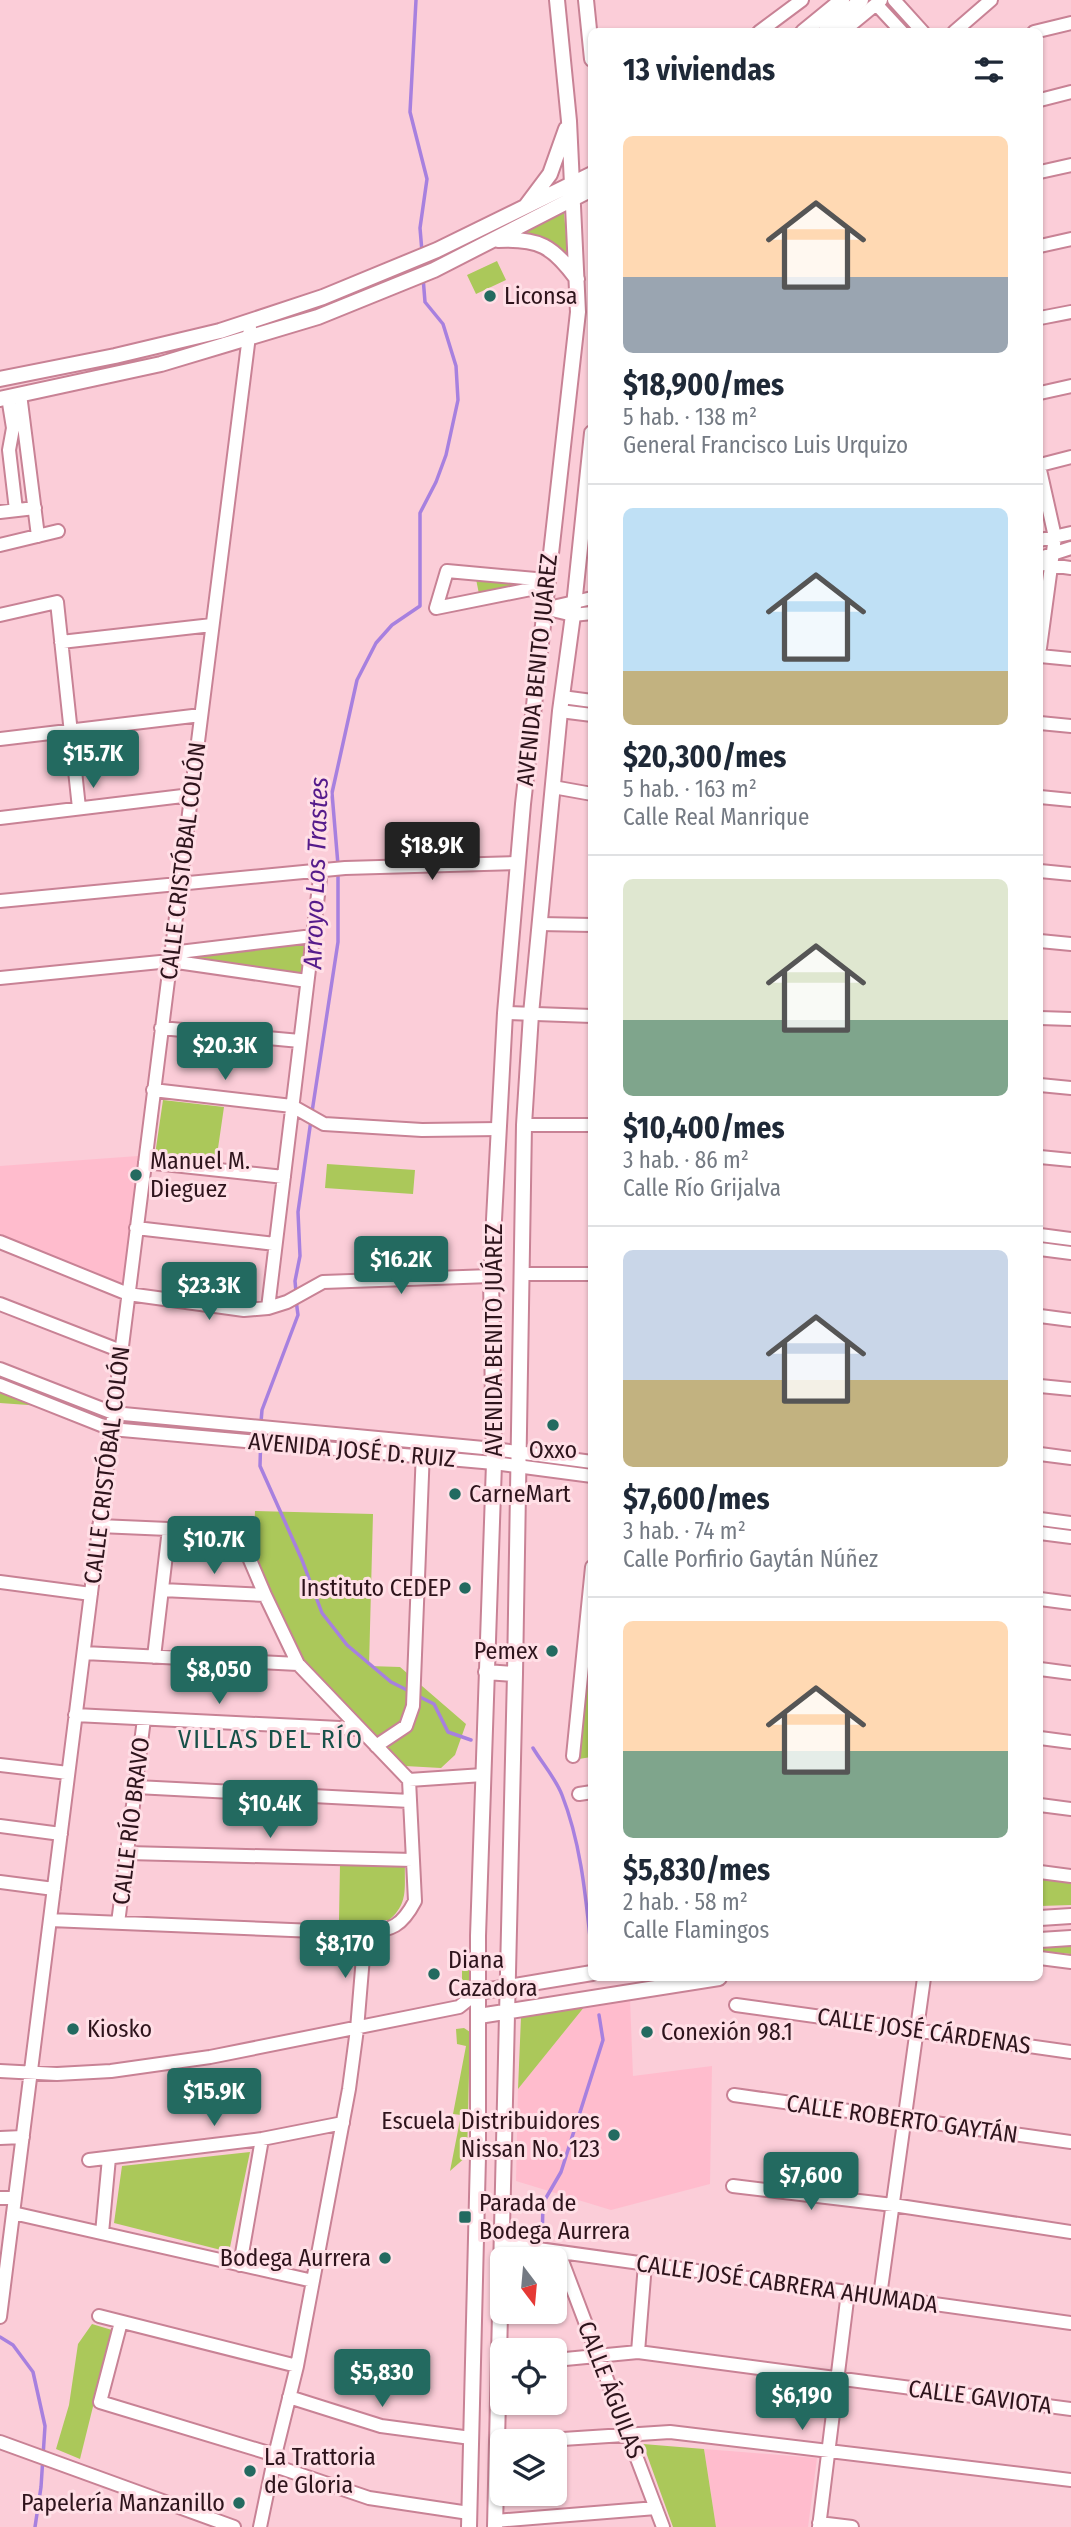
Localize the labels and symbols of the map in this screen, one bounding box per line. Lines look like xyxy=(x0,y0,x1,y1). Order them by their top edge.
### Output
place label: Liconsa xyxy=(504,282,578,310)
marker: Liconsa xyxy=(482,288,498,304)
street label: AVENIDA BENITO JUÁREZ xyxy=(510,552,563,788)
pin: $15.7K xyxy=(36,730,150,790)
street label: CALLE CRISTÓBAL COLÓN xyxy=(155,741,211,981)
water label: Arroyo Los Trastes xyxy=(297,776,335,971)
pin: $18.9K xyxy=(375,822,489,882)
pin: $20.3K xyxy=(168,1023,282,1082)
place label: Manuel M. Dieguez xyxy=(150,1147,250,1203)
marker: Manuel M. Dieguez xyxy=(128,1167,144,1183)
street label: AVENIDA BENITO JUÁREZ xyxy=(479,1223,508,1457)
pin: $16.2K xyxy=(344,1236,458,1296)
pin: $23.3K xyxy=(152,1262,266,1322)
street label: CALLE CRISTÓBAL COLÓN xyxy=(79,1345,135,1585)
marker: Oxxo xyxy=(545,1417,561,1433)
street label: AVENIDA JOSÉ D. RUIZ xyxy=(247,1426,457,1473)
place label: Oxxo xyxy=(529,1436,577,1464)
place label: CarneMart xyxy=(469,1480,571,1508)
marker: CarneMart xyxy=(447,1486,463,1502)
pin: $10.7K xyxy=(157,1516,271,1576)
place label: Instituto CEDEP xyxy=(301,1574,451,1602)
marker: Instituto CEDEP xyxy=(457,1580,473,1596)
place label: Pemex xyxy=(474,1637,538,1665)
marker: Pemex xyxy=(544,1643,560,1659)
pin: $8,050 xyxy=(162,1646,276,1706)
district label: VILLAS DEL RÍO xyxy=(178,1724,364,1755)
street label: CALLE RÍO BRAVO xyxy=(106,1735,155,1906)
pin: $10.4K xyxy=(213,1780,327,1840)
pin: $8,170 xyxy=(288,1920,402,1980)
place label: Diana Cazadora xyxy=(448,1946,538,2002)
marker: Diana Cazadora xyxy=(426,1966,442,1982)
street label: CALLE JOSÉ CÁRDENAS xyxy=(815,2001,1033,2060)
place label: Kiosko xyxy=(87,2015,152,2043)
place label: Conexión 98.1 xyxy=(661,2018,793,2046)
marker: Kiosko xyxy=(65,2021,81,2037)
marker: Conexión 98.1 xyxy=(639,2024,655,2040)
pin: $15.9K xyxy=(157,2068,271,2128)
street label: CALLE ROBERTO GAYTÁN xyxy=(785,2088,1020,2149)
place label: Escuela Distribuidores Nissan No. 123 xyxy=(381,2107,600,2163)
marker: Escuela Distribuidores Nissan No. 123 xyxy=(606,2127,622,2143)
pin: $7,600 xyxy=(754,2152,868,2212)
place label: Parada de Bodega Aurrera xyxy=(479,2189,630,2245)
marker: Parada de Bodega Aurrera xyxy=(457,2209,473,2225)
place label: Bodega Aurrera xyxy=(220,2244,371,2272)
north arrow xyxy=(490,2247,567,2324)
street label: CALLE JOSÉ CABRERA AHUMADA xyxy=(634,2248,940,2319)
marker: Bodega Aurrera xyxy=(377,2250,393,2266)
street label: CALLE ÁGUILAS xyxy=(572,2317,651,2463)
pin: $5,830 xyxy=(325,2350,439,2409)
pin: $6,190 xyxy=(745,2372,859,2432)
street label: CALLE GAVIOTA xyxy=(907,2374,1054,2420)
place label: La Trattoria de Gloria xyxy=(264,2443,376,2499)
marker: La Trattoria de Gloria xyxy=(242,2463,258,2479)
place label: Papelería Manzanillo xyxy=(21,2489,225,2517)
marker: Papelería Manzanillo xyxy=(231,2495,247,2511)

